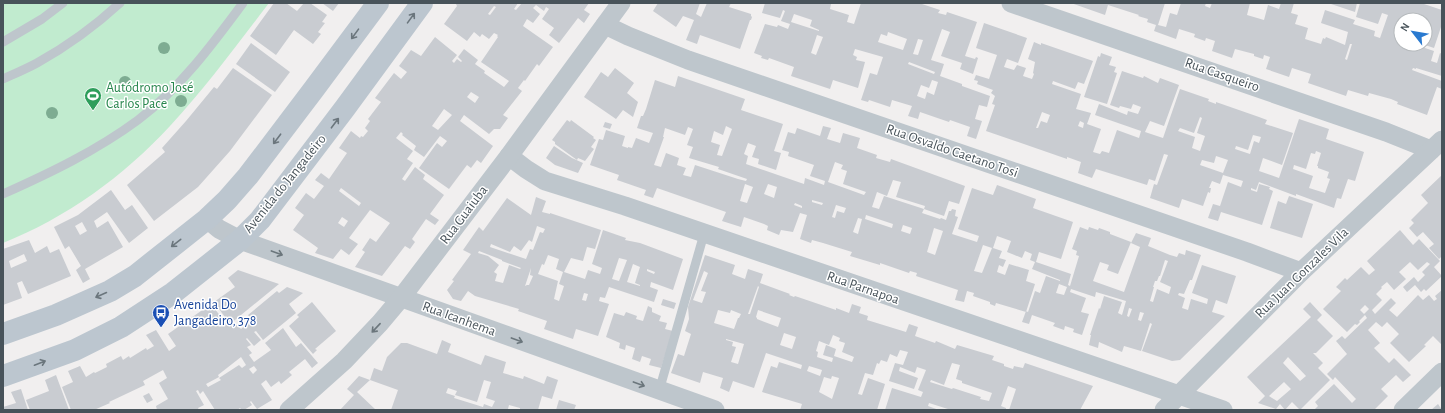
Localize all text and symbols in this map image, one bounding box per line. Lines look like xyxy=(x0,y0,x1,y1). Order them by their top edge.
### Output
one-way arrow xyxy=(407,12,416,23)
north arrow xyxy=(1393,12,1433,52)
text: N xyxy=(1398,21,1412,33)
one-way arrow xyxy=(350,29,359,40)
street label: Rua Casqueiro xyxy=(1183,56,1261,94)
place label: Autódromo José Carlos Pace xyxy=(106,81,194,111)
sports icon: Autódromo José Carlos Pace xyxy=(83,86,103,111)
one-way arrow xyxy=(330,117,339,128)
street label: Rua Osvaldo Caetano Tosi xyxy=(884,122,1020,180)
street label: Avenida do Jangadeiro xyxy=(241,132,329,236)
one-way arrow xyxy=(272,133,281,144)
street label: Rua Guaiuba xyxy=(438,183,491,247)
street label: Rua Juan Gonzales Vila xyxy=(1253,225,1352,321)
one-way arrow xyxy=(171,239,182,248)
one-way arrow xyxy=(271,250,284,257)
street label: Rua Parnapoa xyxy=(825,269,901,307)
one-way arrow xyxy=(95,292,107,299)
place label: Avenida Do Jangadeiro, 378 xyxy=(174,298,256,328)
street label: Rua Icanhema xyxy=(420,299,498,339)
bus stop icon: Avenida Do Jangadeiro, 378 xyxy=(151,303,171,328)
one-way arrow xyxy=(371,323,381,333)
one-way arrow xyxy=(511,336,523,344)
one-way arrow xyxy=(33,359,45,367)
one-way arrow xyxy=(633,380,645,388)

